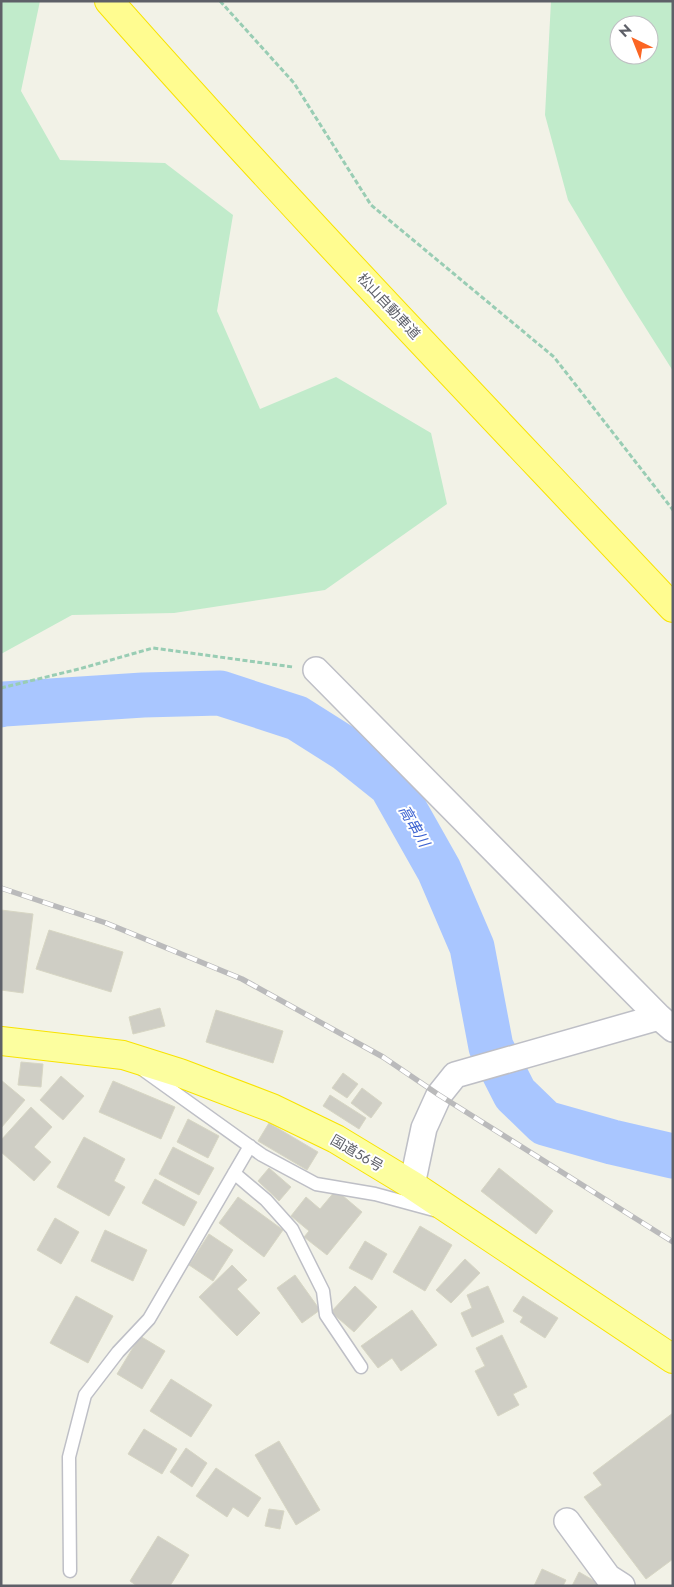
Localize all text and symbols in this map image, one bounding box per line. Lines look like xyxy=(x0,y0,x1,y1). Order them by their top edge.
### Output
north arrow xyxy=(609,15,659,65)
text: N xyxy=(614,19,636,42)
street label: 松山自動車道 xyxy=(353,268,425,344)
water label: 高串川 xyxy=(393,801,436,853)
street label: 国道56号 xyxy=(327,1130,387,1176)

